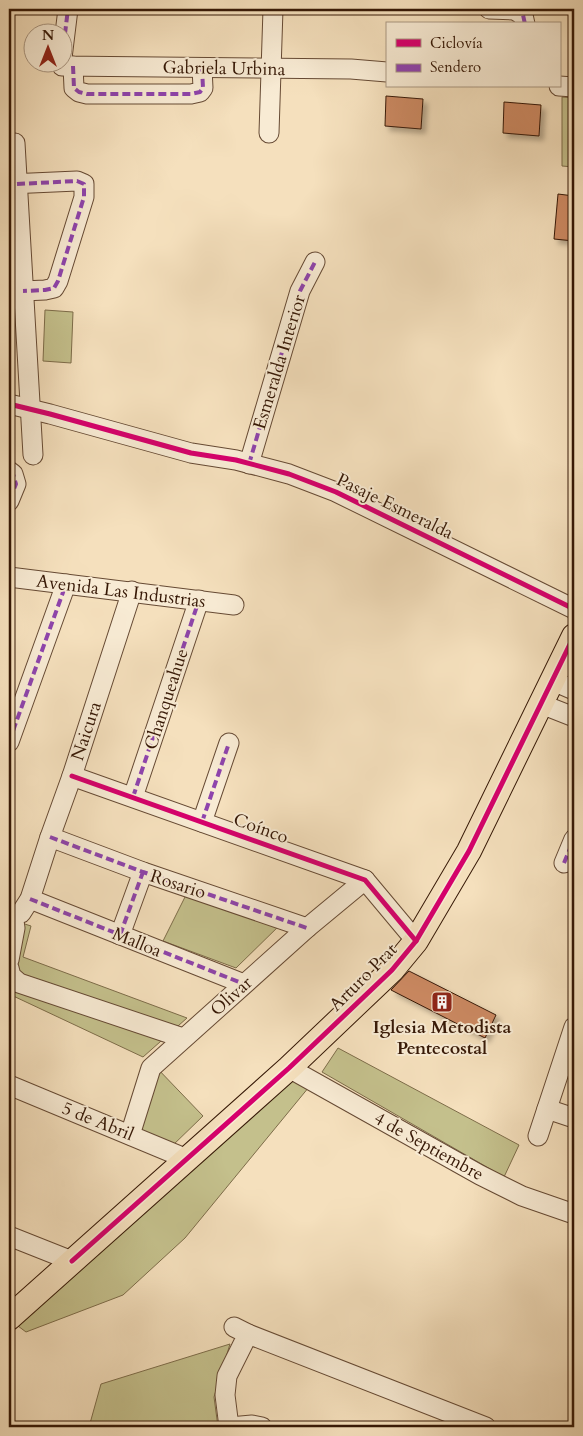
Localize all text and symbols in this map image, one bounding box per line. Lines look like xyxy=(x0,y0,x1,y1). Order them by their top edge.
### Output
north arrow xyxy=(22,22,72,72)
legend xyxy=(386,22,560,88)
text: N xyxy=(42,26,54,45)
text: Ciclovía xyxy=(430,33,483,53)
street label: Gabriela Urbina xyxy=(162,55,286,82)
text: Sendero xyxy=(430,57,481,77)
street label: Esmeralda Interior xyxy=(247,291,312,433)
street label: Pasaje Esmeralda xyxy=(332,467,458,546)
street label: Avenida Las Industrias xyxy=(35,569,207,614)
street label: Chanqueahue xyxy=(138,645,195,753)
street label: Naicura xyxy=(65,698,108,764)
street label: Coínco xyxy=(230,807,292,850)
street label: Rosario xyxy=(147,864,209,905)
street label: Malloa xyxy=(108,921,166,964)
street label: Arturo Prat xyxy=(324,938,403,1017)
street label: Olivar xyxy=(205,971,258,1022)
building icon: Iglesia Metodista Pentecostal xyxy=(430,990,454,1014)
place label: Iglesia Metodista Pentecostal xyxy=(373,1015,511,1061)
street label: 5 de Abril xyxy=(58,1096,138,1147)
street label: 4 de Septiembre xyxy=(369,1106,488,1187)

